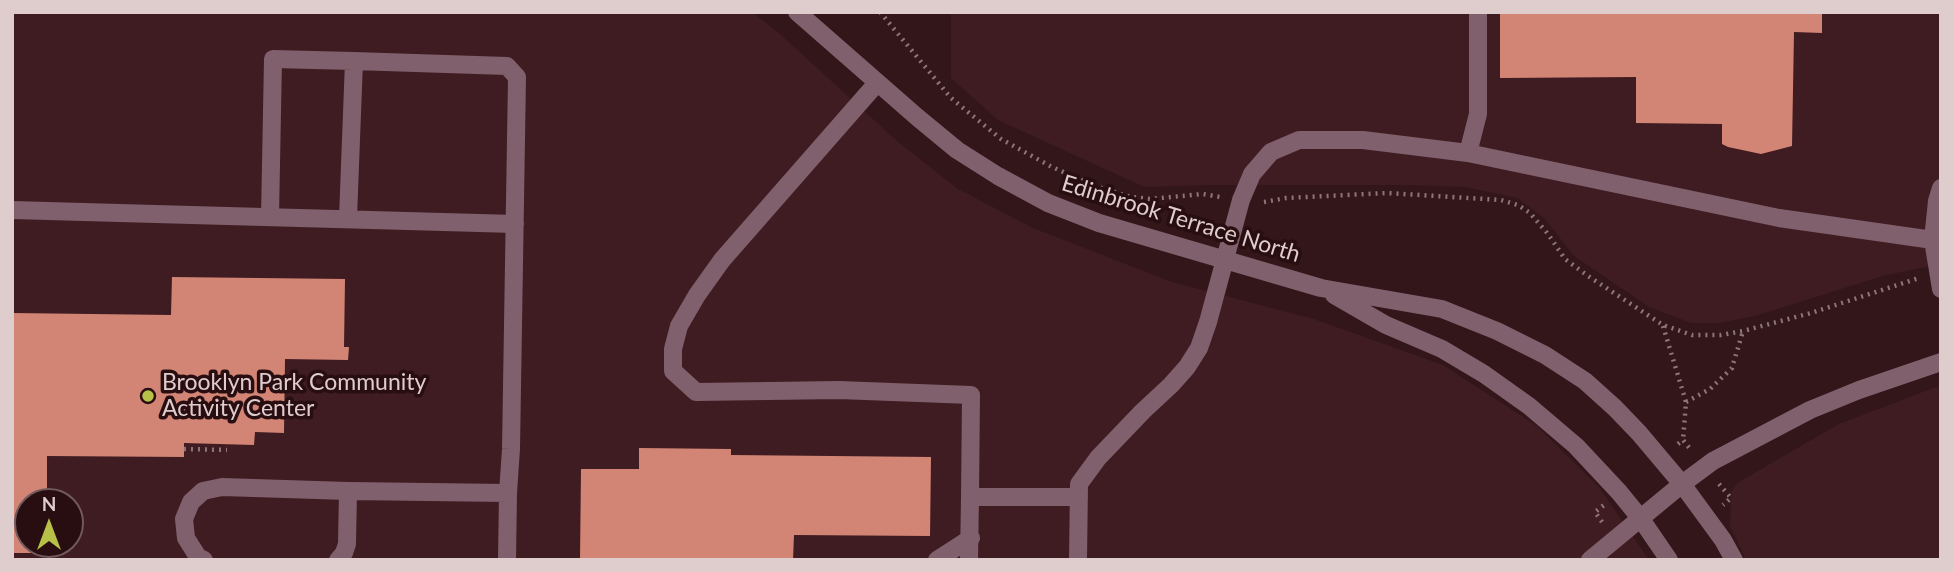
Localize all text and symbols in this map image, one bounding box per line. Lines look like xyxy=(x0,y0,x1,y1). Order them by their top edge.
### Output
street label: Edinbrook Terrace North xyxy=(1058,170,1304,268)
place label: Brooklyn Park Community Activity Center xyxy=(162,369,426,423)
marker: Brooklyn Park Community Activity Center xyxy=(140,388,156,404)
north arrow xyxy=(14,488,84,558)
text: N xyxy=(42,492,56,515)

